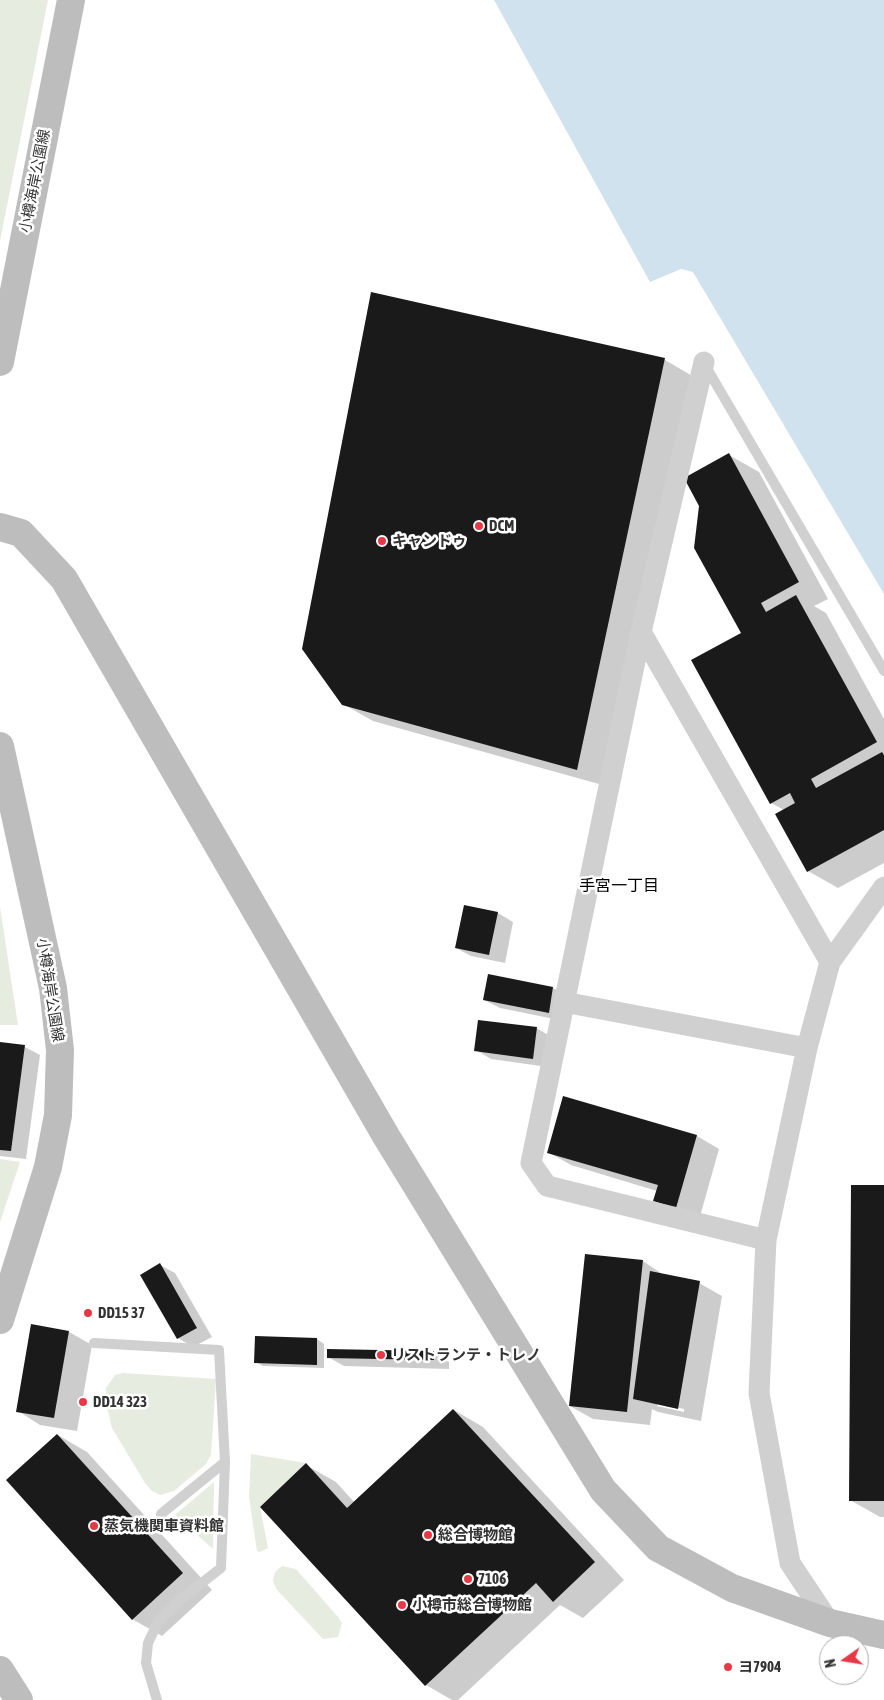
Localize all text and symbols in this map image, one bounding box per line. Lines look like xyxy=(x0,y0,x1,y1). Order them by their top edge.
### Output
street label: 小樽海岸公園線 xyxy=(16,128,54,234)
place label: DCM xyxy=(489,517,514,535)
marker: DCM xyxy=(473,520,485,532)
place label: キャンドゥ xyxy=(392,532,467,550)
marker: キャンドゥ xyxy=(376,535,388,547)
district label: 手宮一丁目 xyxy=(579,876,659,896)
street label: 小樽海岸公園線 xyxy=(33,937,67,1043)
place label: DD15 37 xyxy=(98,1304,145,1322)
marker: DD15 37 xyxy=(82,1307,94,1319)
place label: リストランテ・トレノ xyxy=(391,1346,541,1364)
marker: リストランテ・トレノ xyxy=(375,1349,387,1361)
place label: DD14 323 xyxy=(93,1393,147,1411)
marker: DD14 323 xyxy=(77,1396,89,1408)
place label: 蒸気機関車資料館 xyxy=(104,1517,224,1535)
marker: 蒸気機関車資料館 xyxy=(88,1520,100,1532)
place label: 総合博物館 xyxy=(438,1526,513,1544)
marker: 総合博物館 xyxy=(422,1529,434,1541)
place label: 7106 xyxy=(478,1570,506,1588)
marker: 7106 xyxy=(462,1573,474,1585)
place label: 小樽市総合博物館 xyxy=(412,1596,532,1614)
marker: 小樽市総合博物館 xyxy=(396,1599,408,1611)
north arrow xyxy=(819,1635,869,1685)
text: N xyxy=(822,1657,839,1669)
place label: ヨ7904 xyxy=(738,1658,781,1676)
marker: ヨ7904 xyxy=(722,1661,734,1673)

